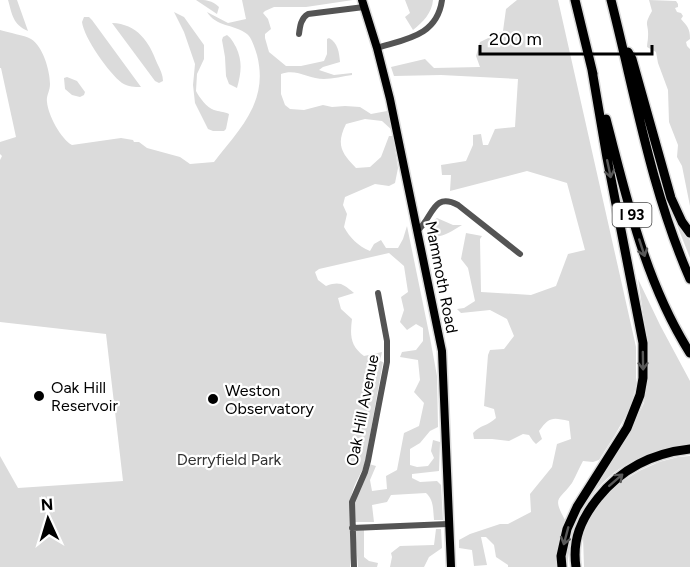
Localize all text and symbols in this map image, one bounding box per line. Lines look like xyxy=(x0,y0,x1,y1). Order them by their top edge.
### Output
scale bar xyxy=(480,18,652,56)
text: 200 m xyxy=(489,28,542,50)
one-way arrow xyxy=(604,159,615,178)
road number: I 93 xyxy=(612,203,652,227)
street label: Mammoth Road xyxy=(421,219,462,335)
one-way arrow xyxy=(637,238,648,257)
one-way arrow xyxy=(637,350,649,370)
street label: Oak Hill Avenue xyxy=(342,353,383,467)
place label: Oak Hill Reservoir xyxy=(51,378,118,415)
place label: Weston Observatory xyxy=(225,381,314,418)
marker: Oak Hill Reservoir xyxy=(32,389,46,403)
marker: Weston Observatory xyxy=(206,392,220,406)
park label: Derryfield Park xyxy=(177,450,282,469)
one-way arrow xyxy=(608,473,623,487)
north arrow xyxy=(18,489,78,549)
text: N xyxy=(40,495,54,514)
one-way arrow xyxy=(559,526,571,545)

